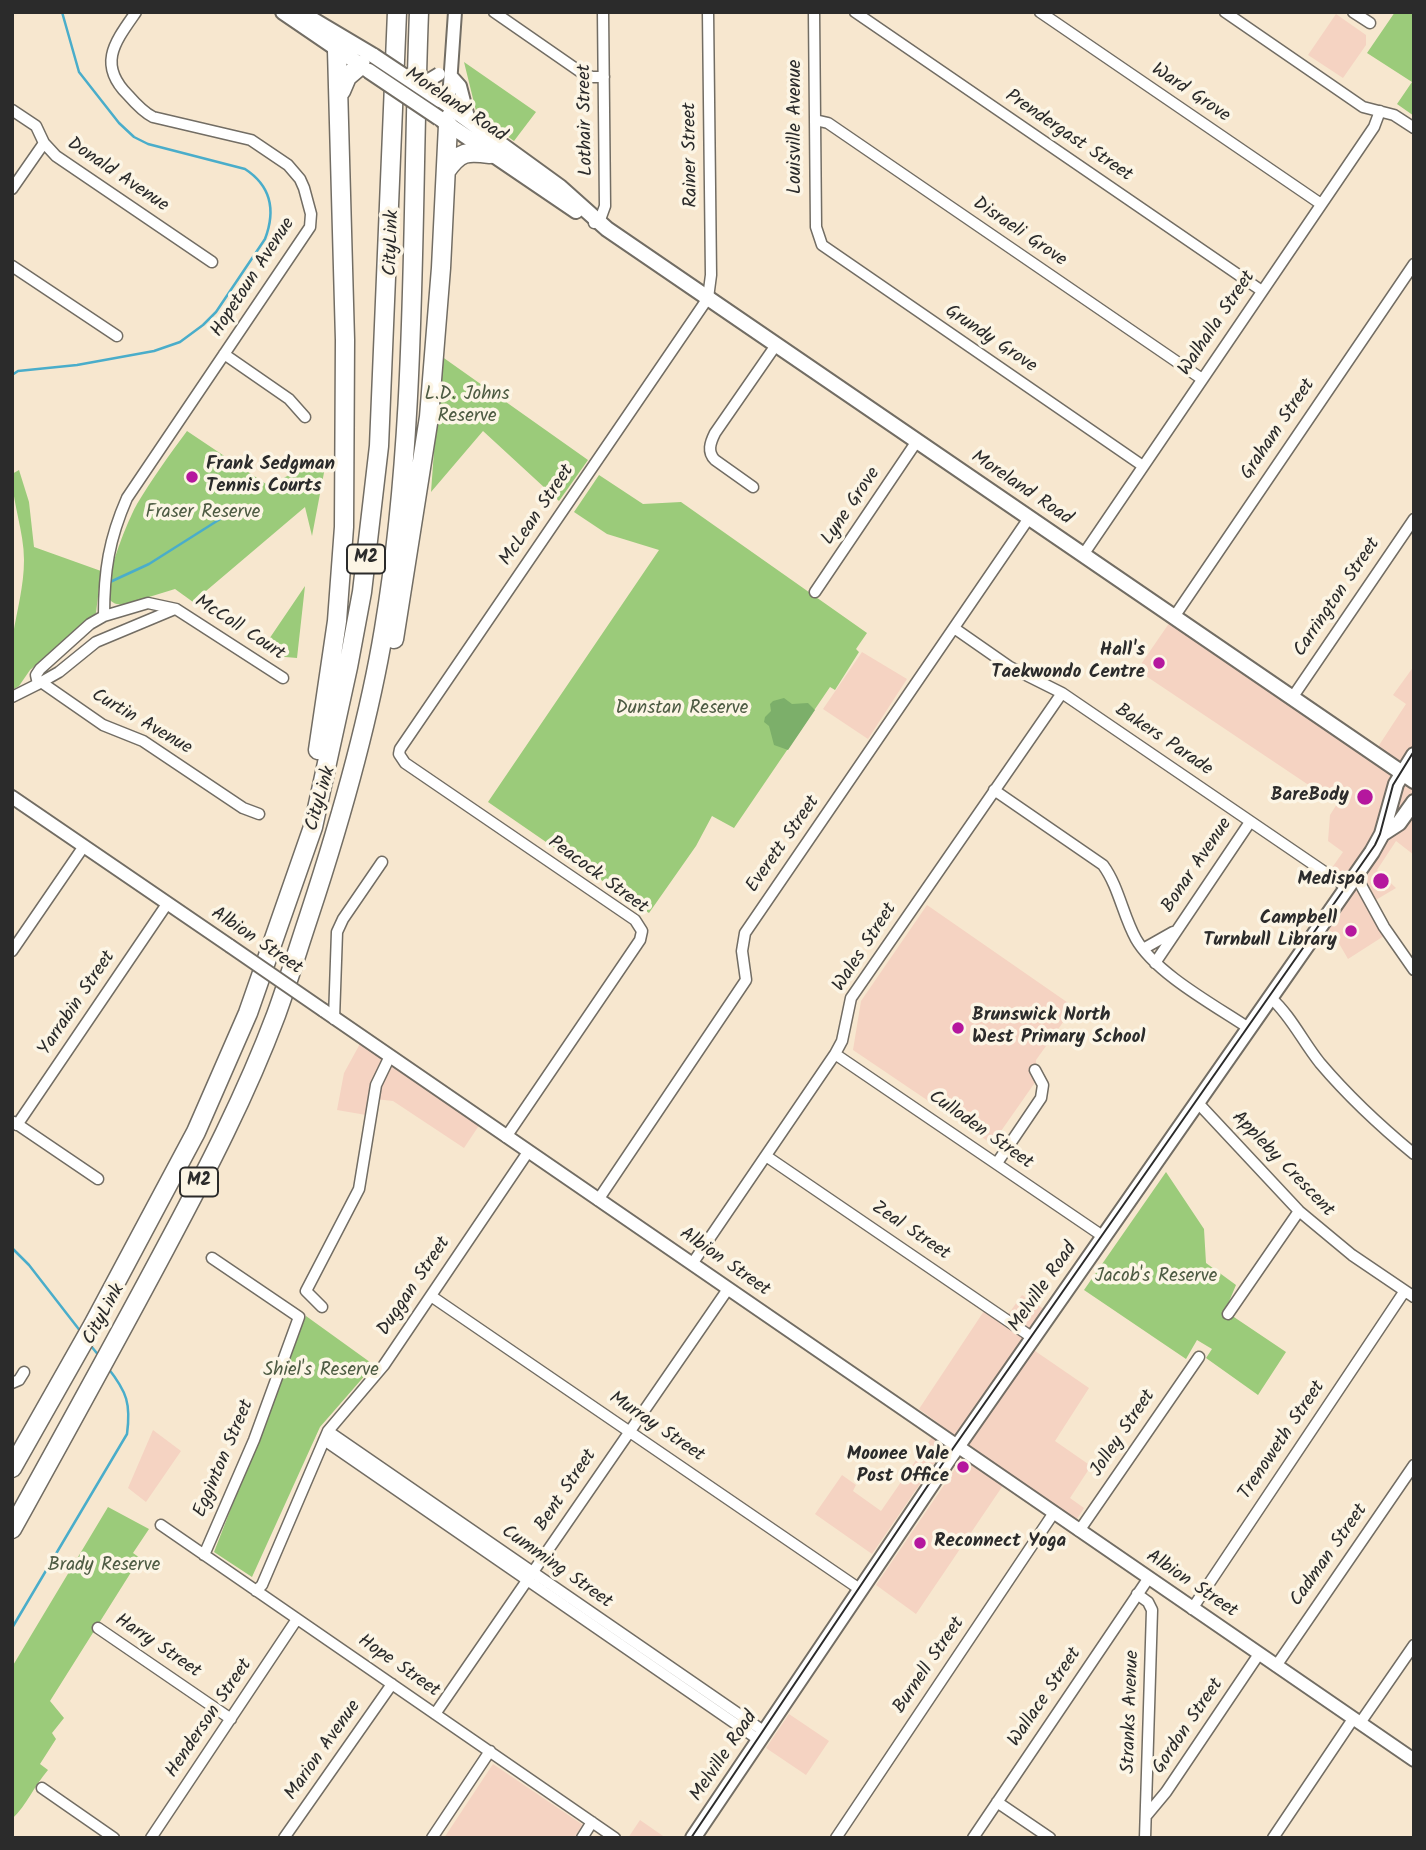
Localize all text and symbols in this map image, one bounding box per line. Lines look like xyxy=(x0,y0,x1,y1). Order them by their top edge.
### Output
street label: Ward Grove xyxy=(1146,59,1234,129)
street label: Louisville Avenue xyxy=(786,60,808,194)
street label: Moreland Road xyxy=(400,64,510,148)
street label: Lothair Street xyxy=(575,64,599,176)
street label: Prendergast Street xyxy=(1000,86,1136,188)
street label: Rainer Street xyxy=(680,102,704,208)
street label: Donald Avenue xyxy=(62,134,172,218)
street label: Disraeli Grove xyxy=(968,193,1070,273)
street label: CityLink xyxy=(380,210,406,276)
street label: Hopetoun Avenue xyxy=(207,214,301,342)
street label: Walhalla Street xyxy=(1175,267,1261,381)
street label: Grundy Grove xyxy=(940,301,1040,379)
street label: Graham Street xyxy=(1237,375,1321,485)
park label: L.D. Johns Reserve xyxy=(424,385,510,429)
street label: Moreland Road xyxy=(966,447,1076,531)
place label: Frank Sedgman Tennis Courts xyxy=(206,455,335,499)
street label: McLean Street xyxy=(496,461,580,571)
street label: Lyne Grove xyxy=(818,464,886,550)
marker: Frank Sedgman Tennis Courts xyxy=(184,469,200,485)
park label: Fraser Reserve xyxy=(146,503,260,525)
street label: Carrington Street xyxy=(1290,534,1386,662)
road number: M2 xyxy=(347,544,385,574)
street label: McColl Court xyxy=(190,591,288,667)
place label: Hall's Taekwondo Centre xyxy=(991,641,1145,685)
marker: Hall's Taekwondo Centre xyxy=(1151,655,1167,671)
street label: Curtin Avenue xyxy=(87,685,195,761)
park label: Dunstan Reserve xyxy=(616,699,748,721)
street label: Bakers Parade xyxy=(1110,700,1216,782)
street label: CityLink xyxy=(302,764,342,834)
place label: BareBody xyxy=(1271,786,1349,808)
marker: BareBody xyxy=(1355,787,1375,807)
street label: Everett Street xyxy=(742,792,826,898)
street label: Bonar Avenue xyxy=(1158,814,1238,918)
street label: Peacock Street xyxy=(543,832,651,920)
place label: Medispa xyxy=(1297,870,1365,892)
marker: Medispa xyxy=(1371,871,1391,891)
street label: Wales Street xyxy=(829,899,903,997)
street label: Albion Street xyxy=(206,903,306,981)
place label: Campbell Turnbull Library xyxy=(1203,909,1337,953)
marker: Campbell Turnbull Library xyxy=(1343,923,1359,939)
street label: Yarrabin Street xyxy=(35,947,121,1061)
place label: Brunswick North West Primary School xyxy=(972,1006,1145,1050)
marker: Brunswick North West Primary School xyxy=(950,1020,966,1036)
street label: Culloden Street xyxy=(923,1087,1037,1175)
street label: Appleby Crescent xyxy=(1226,1107,1338,1223)
road number: M2 xyxy=(180,1168,218,1196)
street label: Zeal Street xyxy=(866,1197,954,1267)
street label: Albion Street xyxy=(674,1223,774,1303)
street label: Duggan Street xyxy=(374,1233,456,1341)
street label: Melville Road xyxy=(1005,1239,1083,1337)
park label: Jacob's Reserve xyxy=(1095,1267,1217,1289)
street label: CityLink xyxy=(79,1281,131,1349)
park label: Shiel's Reserve xyxy=(263,1361,379,1383)
street label: Trenoweth Street xyxy=(1235,1377,1331,1505)
street label: Jolley Street xyxy=(1087,1386,1161,1482)
street label: Murray Street xyxy=(604,1388,708,1468)
street label: Egginton Street xyxy=(190,1397,260,1521)
place label: Moonee Vale Post Office xyxy=(847,1445,949,1489)
street label: Bent Street xyxy=(531,1446,603,1536)
marker: Moonee Vale Post Office xyxy=(955,1459,971,1475)
street label: Cadman Street xyxy=(1286,1500,1374,1612)
street label: Cumming Street xyxy=(496,1521,616,1615)
place label: Reconnect Yoga xyxy=(934,1532,1066,1554)
marker: Reconnect Yoga xyxy=(912,1535,928,1551)
street label: Albion Street xyxy=(1141,1546,1241,1624)
park label: Brady Reserve xyxy=(48,1556,160,1578)
street label: Harry Street xyxy=(110,1610,204,1684)
street label: Burnell Street xyxy=(889,1613,971,1719)
street label: Hope Street xyxy=(353,1630,443,1704)
street label: Wallace Street xyxy=(1004,1644,1088,1752)
street label: Stranks Avenue xyxy=(1118,1650,1146,1774)
street label: Henderson Street xyxy=(162,1655,258,1783)
street label: Gordon Street xyxy=(1149,1675,1229,1779)
street label: Marion Avenue xyxy=(281,1697,367,1805)
street label: Melville Road xyxy=(686,1707,764,1807)

